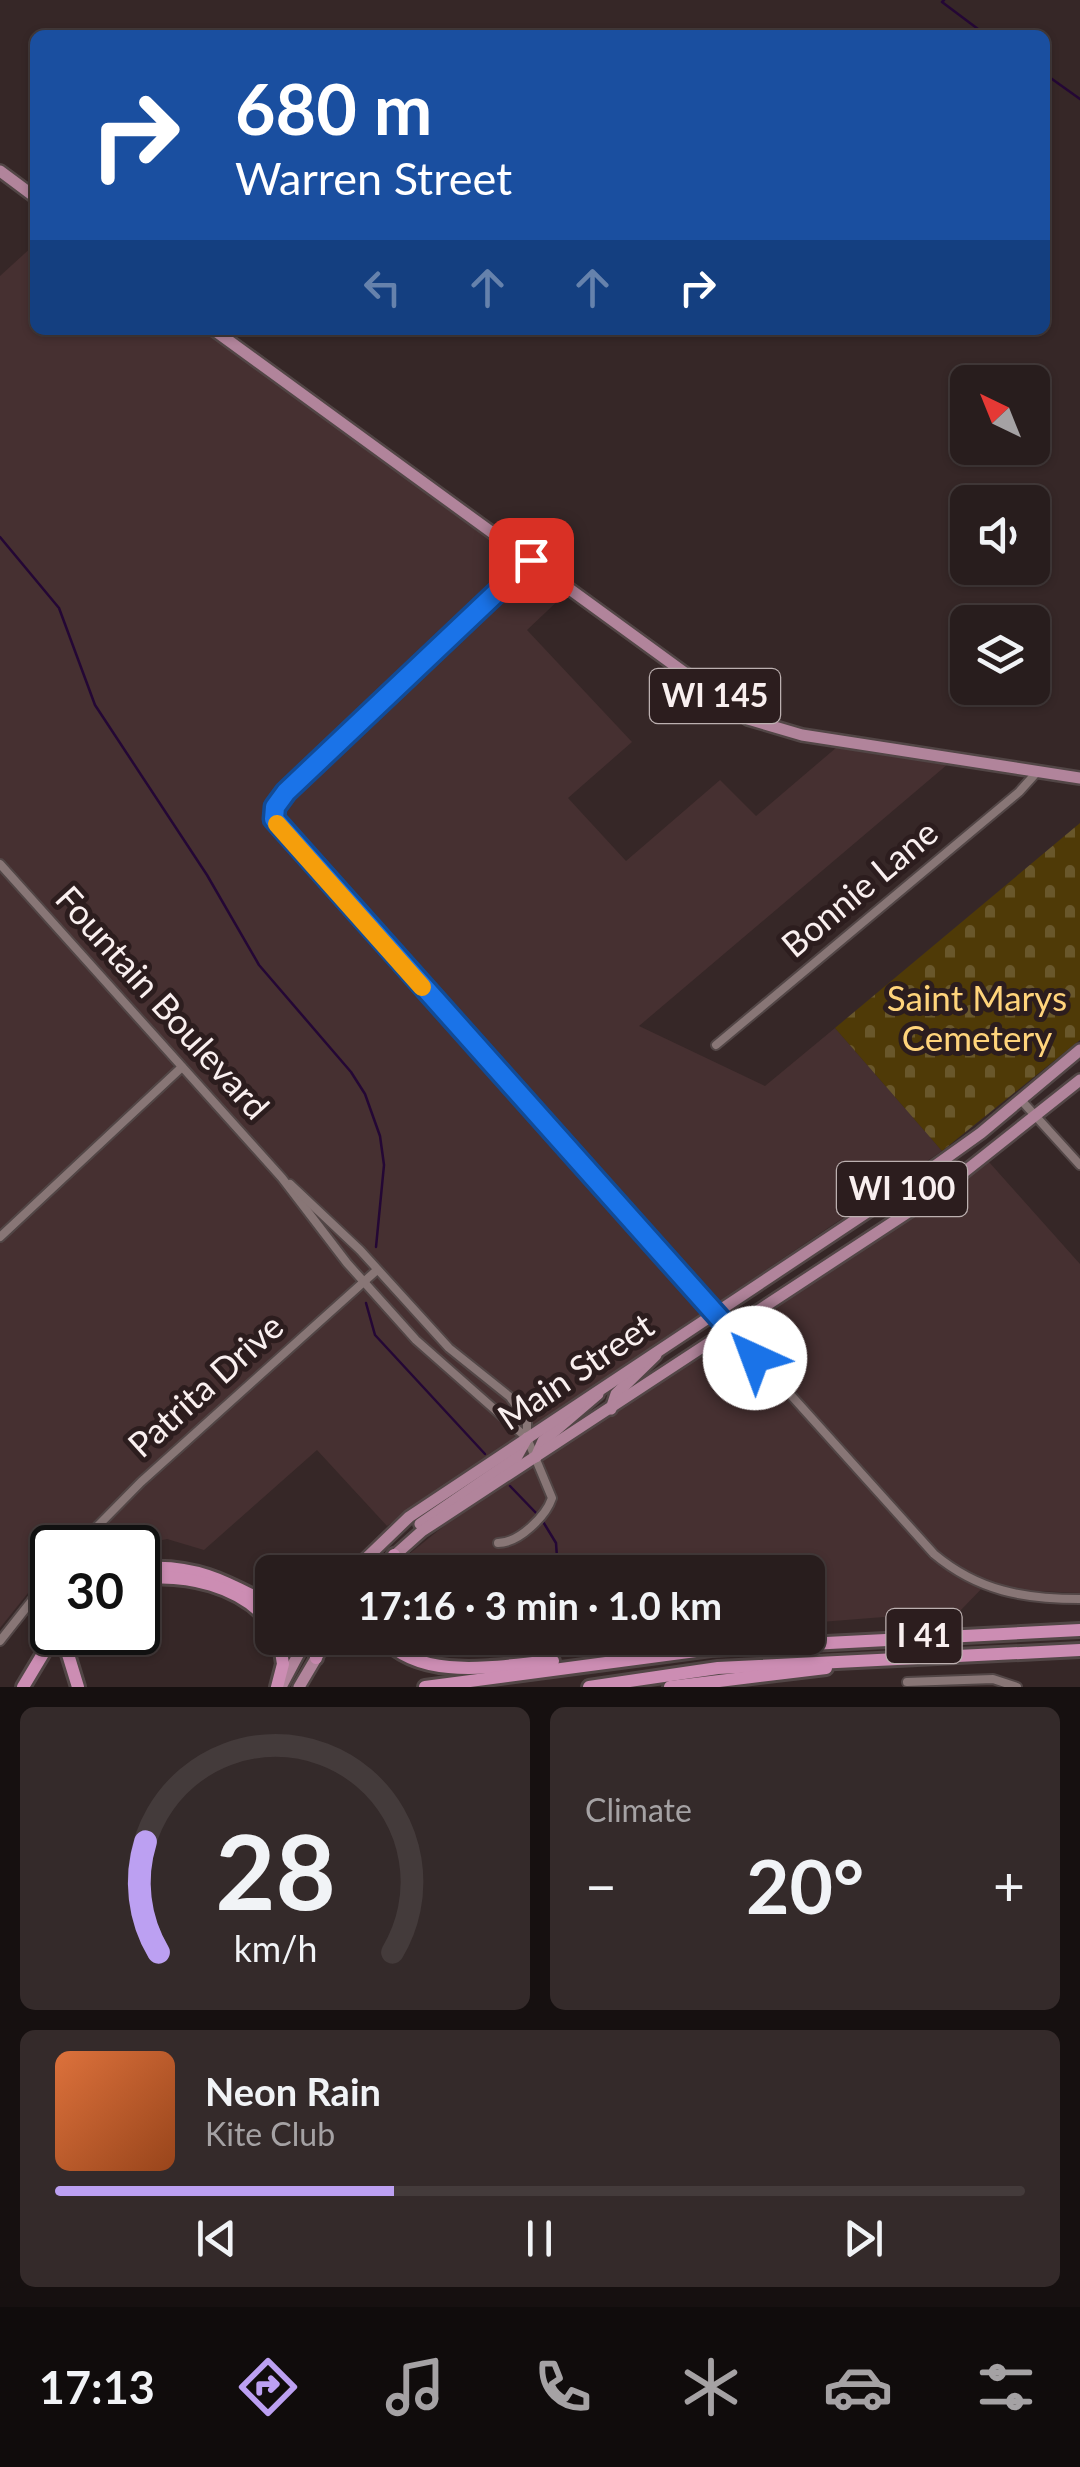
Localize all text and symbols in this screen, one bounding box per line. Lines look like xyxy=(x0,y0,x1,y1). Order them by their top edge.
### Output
text: 680 m xyxy=(235,66,432,150)
icon: right xyxy=(70,70,200,200)
text: Warren Street xyxy=(235,151,512,205)
icon: left xyxy=(355,260,410,315)
icon: ahead xyxy=(460,260,515,315)
icon: ahead xyxy=(565,260,620,315)
icon: right xyxy=(670,260,725,315)
north arrow xyxy=(950,365,1050,465)
map controls xyxy=(950,365,1050,705)
button: sound xyxy=(950,485,1050,585)
pin xyxy=(489,518,574,603)
icon: arrive xyxy=(504,533,559,588)
button: layers xyxy=(950,605,1050,705)
road number: WI 145 xyxy=(650,669,780,723)
street label: Bonnie Lane xyxy=(772,810,945,965)
street label: Fountain Boulevard xyxy=(48,877,279,1127)
park label: Saint Marys Cemetery xyxy=(887,976,1067,1058)
road number: WI 100 xyxy=(837,1162,967,1216)
street label: Main Street xyxy=(489,1303,661,1438)
street label: Patrita Drive xyxy=(119,1304,291,1465)
position arrow xyxy=(703,1306,807,1410)
speed limit sign: 30 xyxy=(30,1525,160,1655)
text: 17:16 · 3 min · 1.0 km xyxy=(358,1582,722,1628)
road number: I 41 xyxy=(886,1609,962,1663)
text: Climate xyxy=(585,1790,692,1829)
text: 28 xyxy=(215,1807,335,1932)
text: 20° xyxy=(746,1840,864,1930)
text: − xyxy=(585,1852,617,1918)
text: + xyxy=(993,1852,1025,1918)
text: km/h xyxy=(233,1927,317,1970)
text: Neon Rain xyxy=(205,2068,381,2114)
text: Kite Club xyxy=(205,2114,335,2153)
icon: previous xyxy=(189,2211,244,2266)
icon: pause xyxy=(512,2211,567,2266)
icon: next xyxy=(836,2211,891,2266)
icon: directions xyxy=(233,2352,303,2422)
icon: music xyxy=(380,2352,450,2422)
icon: phone xyxy=(528,2352,598,2422)
icon: climate xyxy=(676,2352,746,2422)
icon: car xyxy=(823,2352,893,2422)
icon: filters xyxy=(971,2352,1041,2422)
text: 17:13 xyxy=(39,2360,155,2414)

